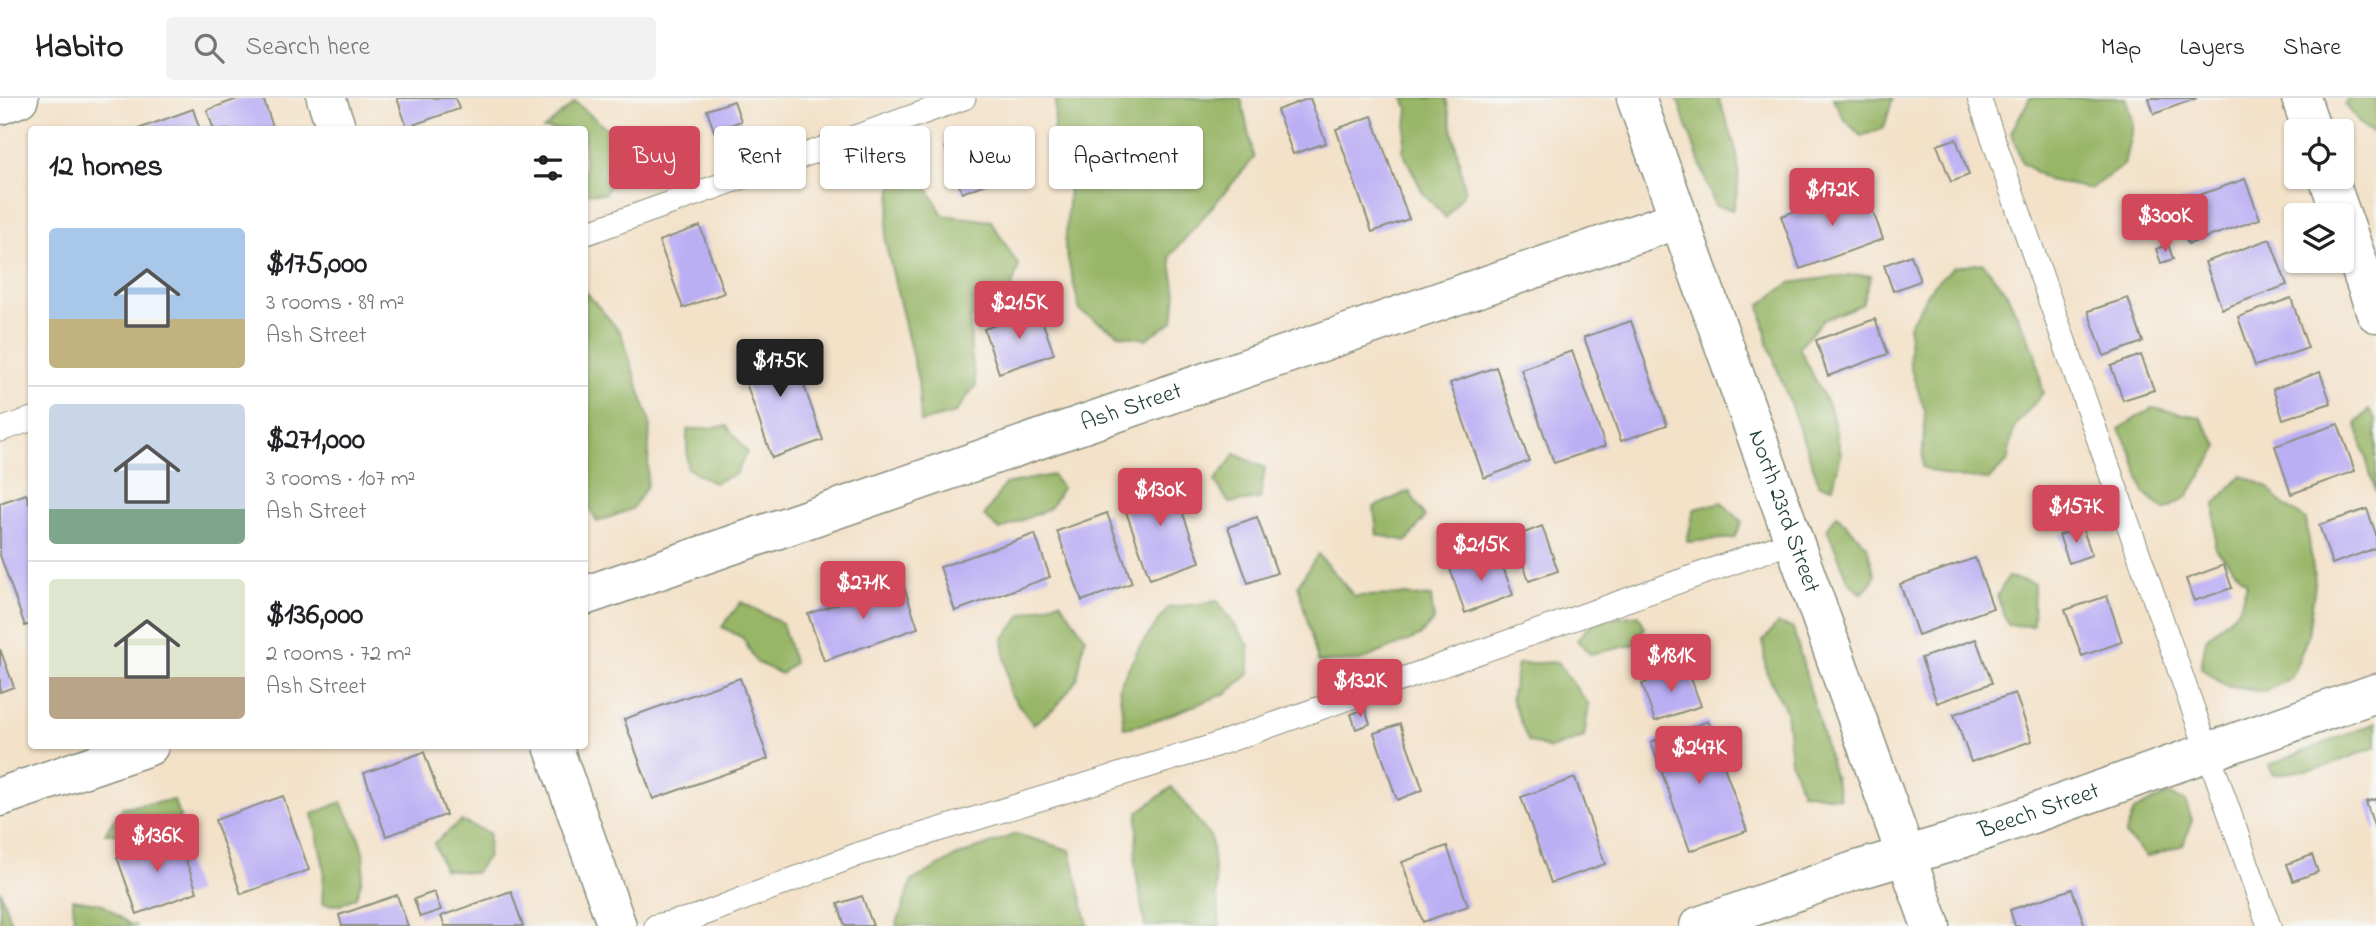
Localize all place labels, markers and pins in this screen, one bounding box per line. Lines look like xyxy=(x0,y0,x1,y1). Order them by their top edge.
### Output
pin: $172K xyxy=(1783,169,1881,228)
pin: $300K xyxy=(2116,194,2214,254)
pin: $215K xyxy=(970,282,1068,341)
pin: $175K xyxy=(731,340,829,399)
pin: $130K xyxy=(1111,468,1209,528)
pin: $157K xyxy=(2027,486,2125,545)
pin: $215K xyxy=(1432,524,1530,583)
pin: $271K xyxy=(814,561,912,621)
pin: $181K xyxy=(1622,634,1720,694)
pin: $132K xyxy=(1311,660,1409,719)
pin: $247K xyxy=(1650,726,1748,786)
pin: $136K xyxy=(108,814,206,874)

